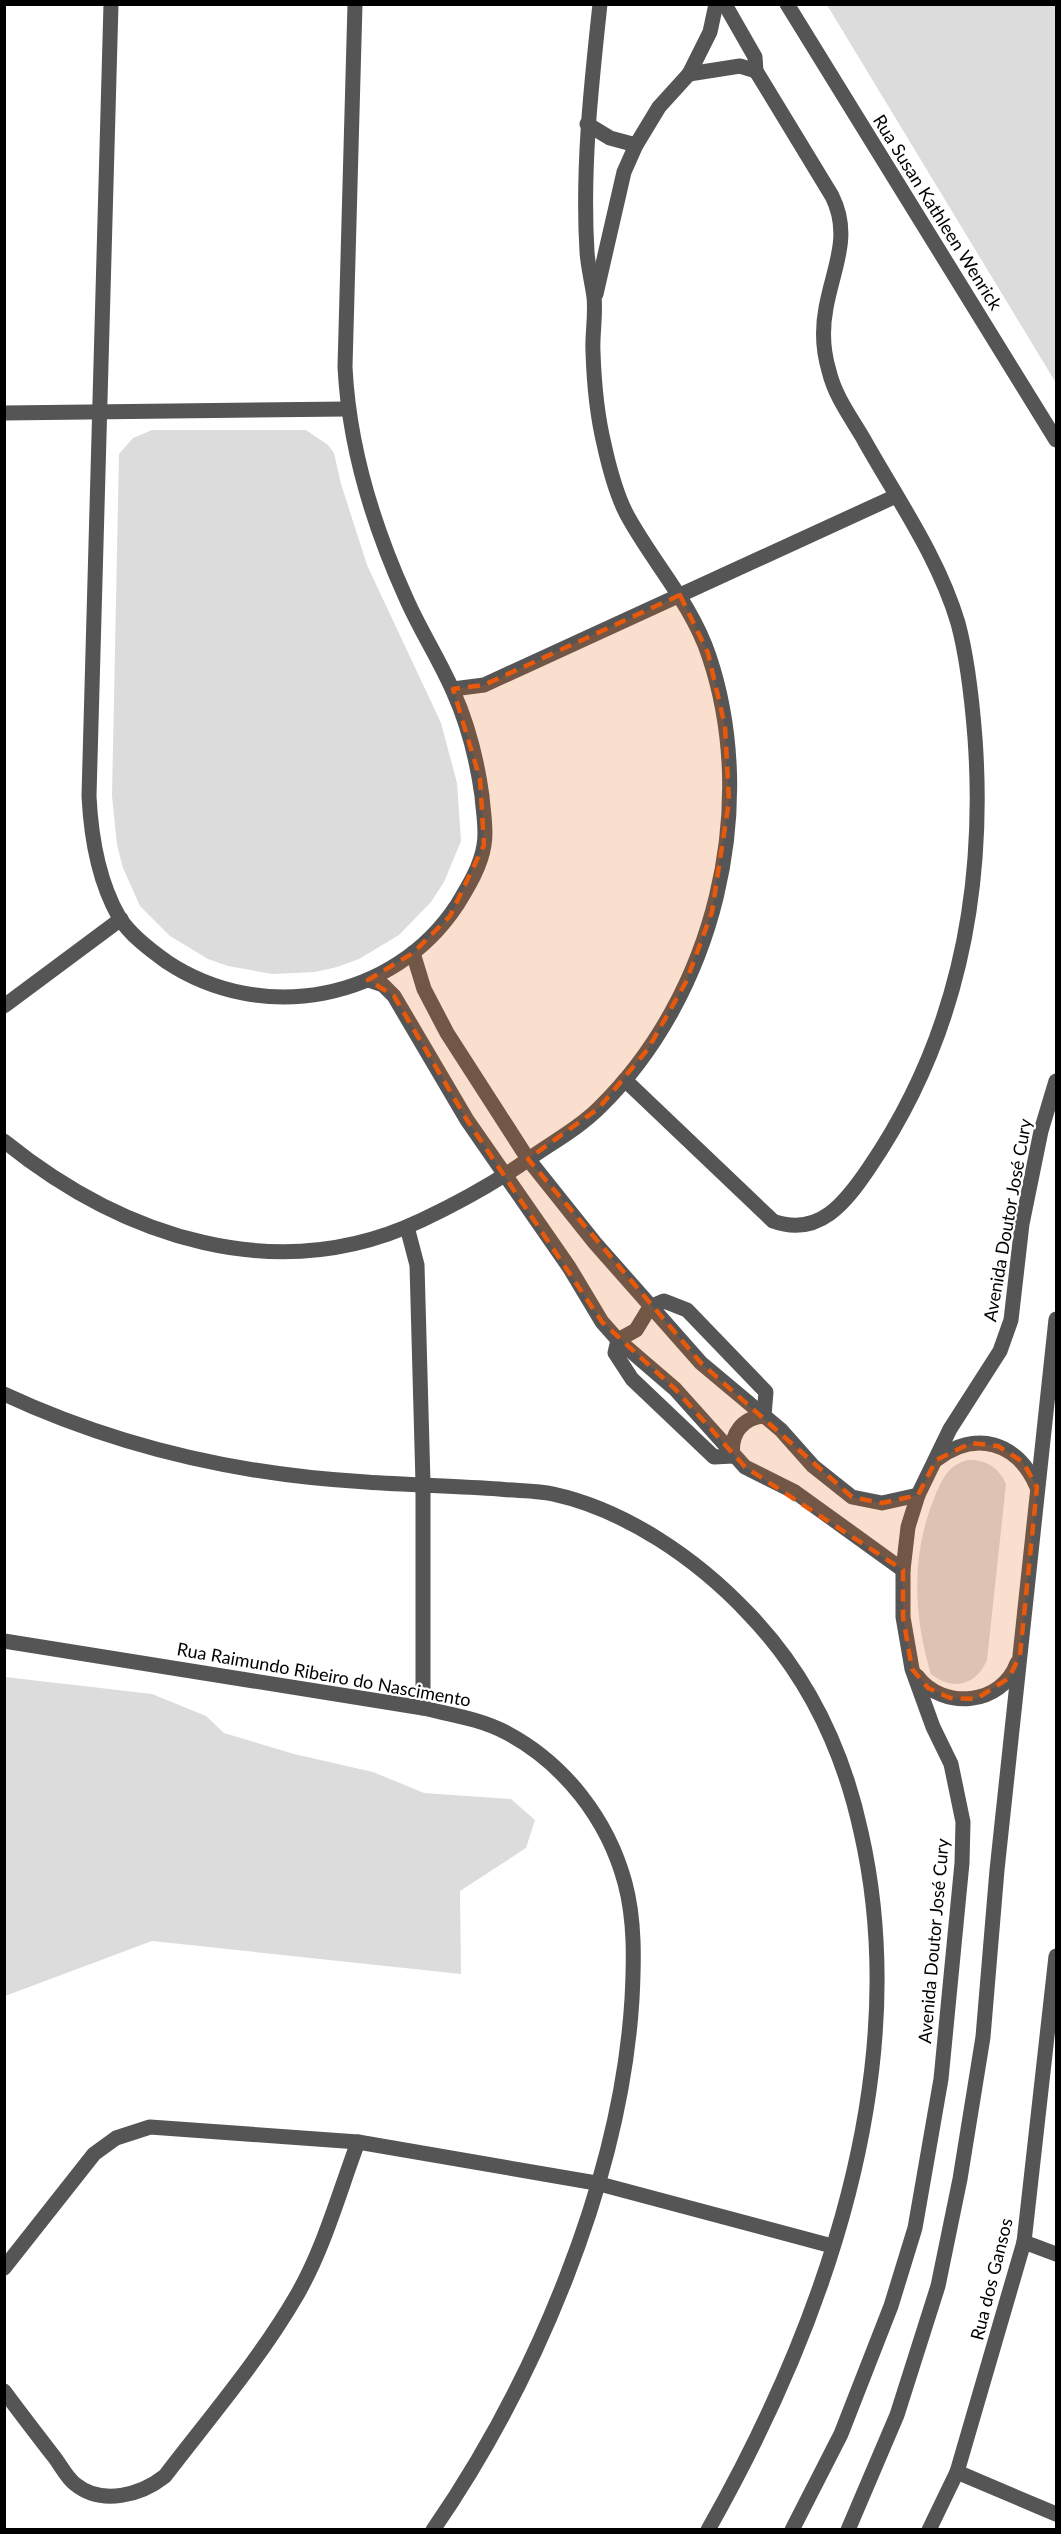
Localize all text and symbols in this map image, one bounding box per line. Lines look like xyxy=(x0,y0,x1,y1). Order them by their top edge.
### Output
street label: Rua Susan Kathleen Wenrick xyxy=(869,110,1008,314)
street label: Avenida Doutor José Cury xyxy=(978,1116,1036,1323)
street label: Rua Raimundo Ribeiro do Nascimento xyxy=(175,1637,473,1711)
street label: Avenida Doutor José Cury xyxy=(913,1837,953,2044)
street label: Rua dos Gansos xyxy=(965,2215,1017,2342)

